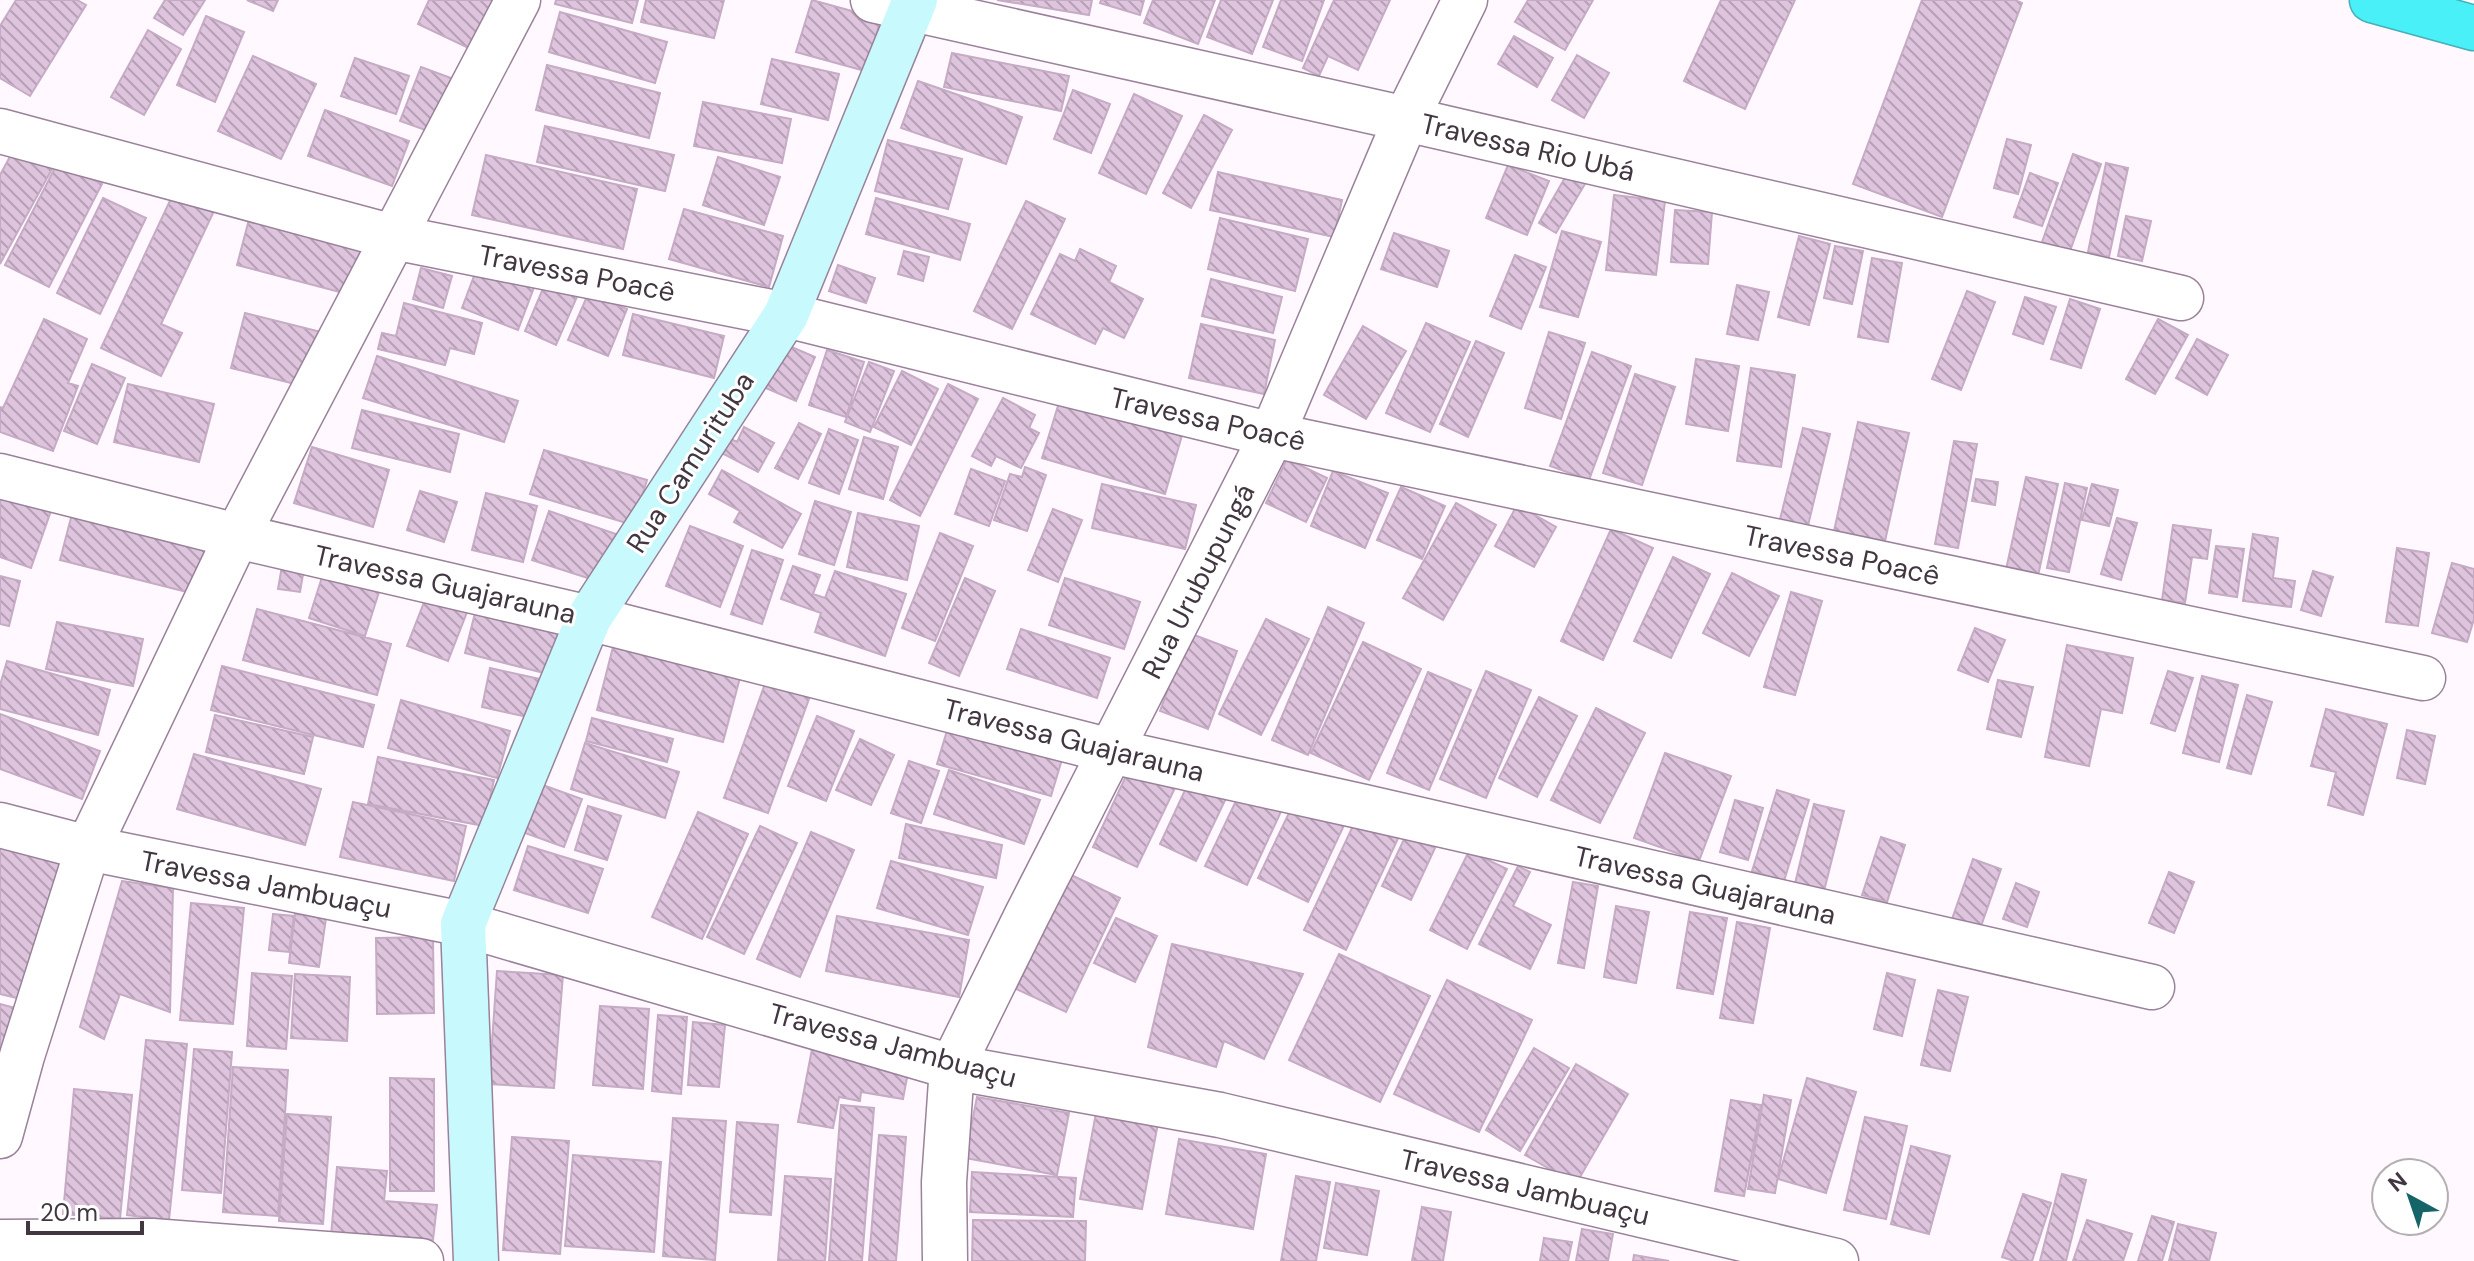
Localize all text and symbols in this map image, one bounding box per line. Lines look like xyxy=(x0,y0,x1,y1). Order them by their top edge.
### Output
street label: Travessa Rio Ubá xyxy=(1417,105,1638,190)
street label: Travessa Poacê xyxy=(476,236,678,311)
street label: Rua Camurituba xyxy=(618,365,763,560)
street label: Travessa Poacê xyxy=(1107,379,1309,460)
street label: Rua Urubupungá xyxy=(1133,477,1264,685)
street label: Travessa Poacê xyxy=(1741,517,1943,594)
street label: Travessa Guajarauna xyxy=(310,536,579,633)
street label: Travessa Guajarauna xyxy=(940,690,1208,791)
street label: Travessa Guajarauna xyxy=(1570,837,1839,934)
street label: Travessa Jambuaçu xyxy=(137,842,395,927)
street label: Travessa Jambuaçu xyxy=(765,995,1021,1096)
street label: Travessa Jambuaçu xyxy=(1396,1141,1653,1234)
north arrow xyxy=(2370,1157,2450,1237)
text: N xyxy=(2382,1166,2413,1198)
scale bar xyxy=(28,1185,142,1235)
text: 20 m xyxy=(40,1197,98,1228)

